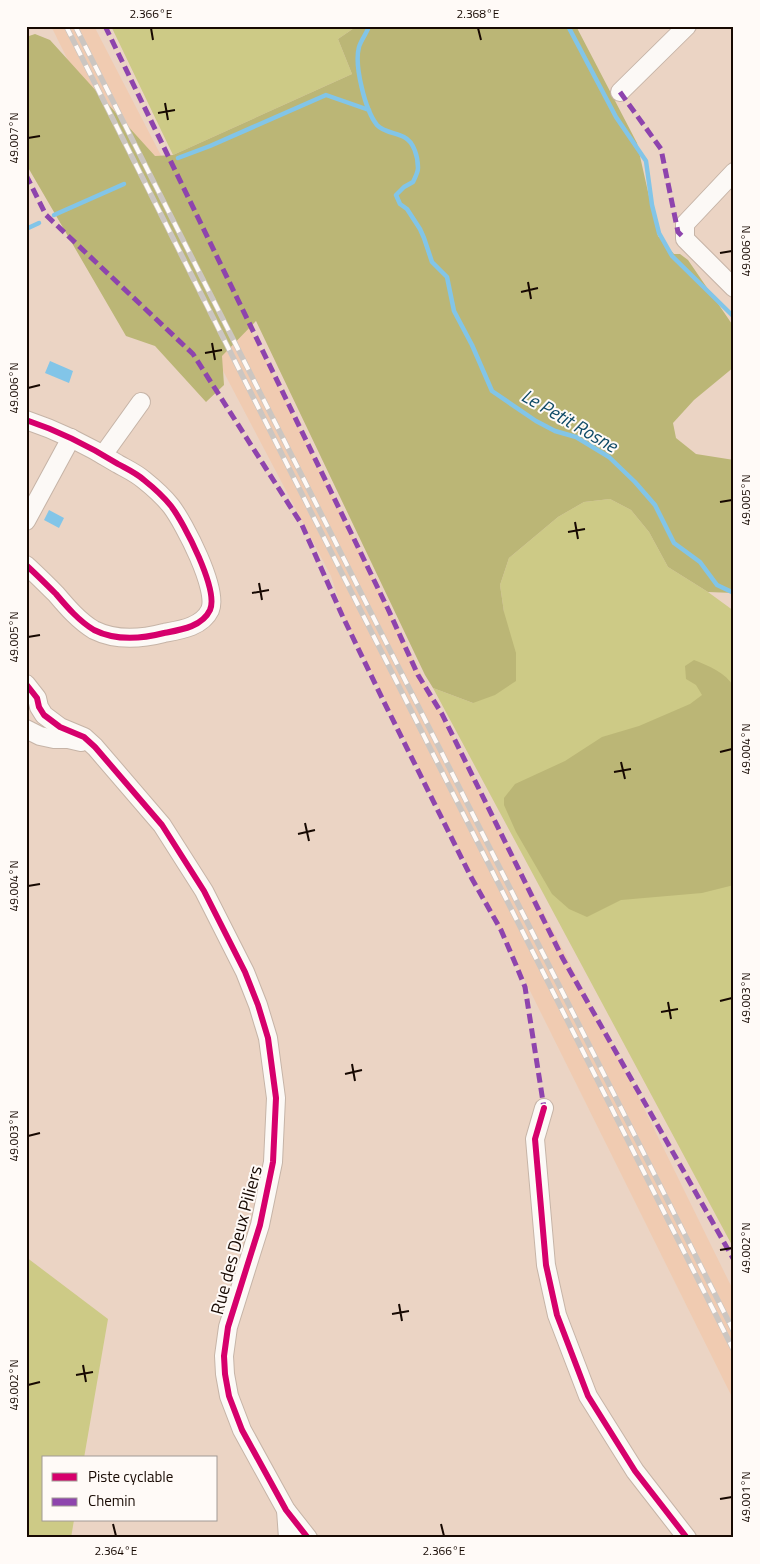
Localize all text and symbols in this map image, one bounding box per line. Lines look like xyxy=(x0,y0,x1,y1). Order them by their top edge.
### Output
text: 2.366°E xyxy=(130,4,173,23)
text: 2.368°E xyxy=(457,4,500,23)
text: 49.007°N xyxy=(4,112,23,164)
text: 49.006°N xyxy=(736,225,755,277)
text: 49.006°N xyxy=(4,362,23,414)
water label: Le Petit Rosne xyxy=(517,381,625,460)
text: 49.005°N xyxy=(736,474,755,526)
text: 49.005°N xyxy=(4,611,23,663)
text: 49.004°N xyxy=(736,723,755,775)
text: 49.004°N xyxy=(4,860,23,912)
text: 49.003°N xyxy=(736,972,755,1024)
text: 49.003°N xyxy=(4,1110,23,1162)
street label: Rue des Deux Piliers xyxy=(203,1162,269,1318)
text: 49.002°N xyxy=(736,1222,755,1274)
text: 49.002°N xyxy=(4,1359,23,1411)
legend xyxy=(42,1456,218,1522)
text: Piste cyclable xyxy=(88,1465,173,1488)
text: 49.001°N xyxy=(736,1471,755,1523)
text: Chemin xyxy=(88,1489,136,1512)
text: 2.364°E xyxy=(95,1541,138,1560)
text: 2.366°E xyxy=(423,1541,466,1560)

